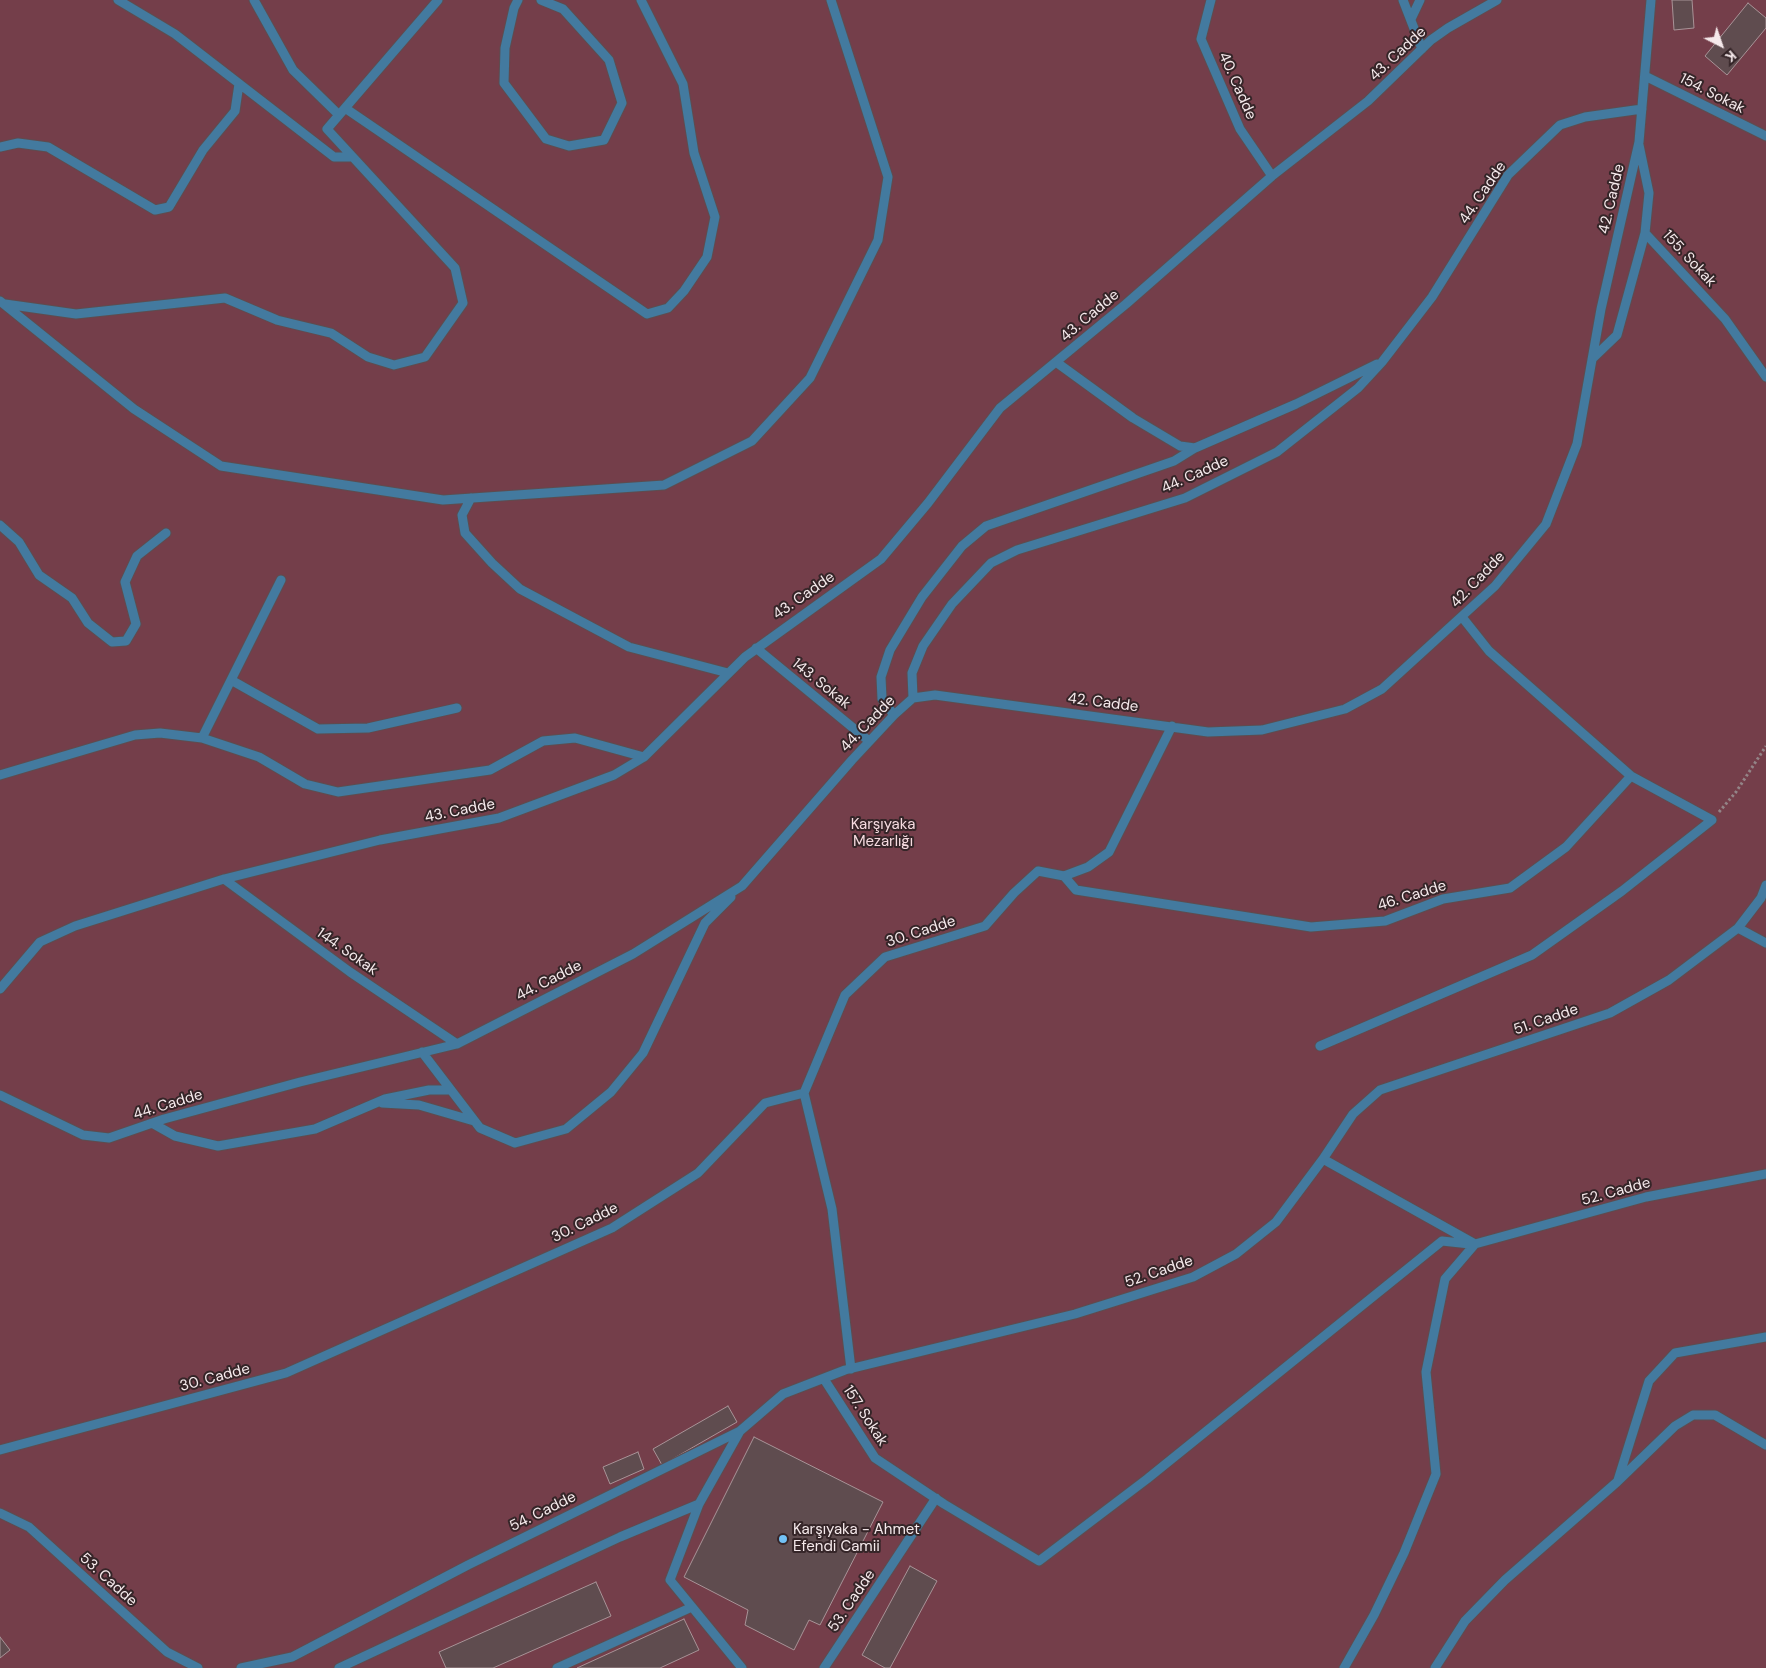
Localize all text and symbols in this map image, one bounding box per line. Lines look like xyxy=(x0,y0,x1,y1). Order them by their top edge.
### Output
north arrow xyxy=(1696,20,1746,70)
street label: 43. Cadde xyxy=(1366,23,1430,85)
text: K xyxy=(1721,47,1740,66)
street label: 40. Cadde xyxy=(1214,49,1260,123)
street label: 154. Sokak xyxy=(1676,70,1748,118)
street label: 44. Cadde xyxy=(1456,158,1510,228)
street label: 42. Cadde xyxy=(1595,162,1629,236)
street label: 155. Sokak xyxy=(1658,227,1720,291)
street label: 43. Cadde xyxy=(1057,286,1123,346)
street label: 44. Cadde xyxy=(1159,452,1231,498)
street label: 42. Cadde xyxy=(1447,548,1509,612)
street label: 43. Cadde xyxy=(770,568,838,624)
street label: 143. Sokak xyxy=(788,655,854,713)
street label: 42. Cadde xyxy=(1067,690,1139,716)
street label: 44. Cadde xyxy=(837,692,899,756)
street label: 43. Cadde xyxy=(423,795,497,827)
park label: Karşıyaka Mezarlığı xyxy=(851,816,915,851)
street label: 46. Cadde xyxy=(1375,877,1449,915)
street label: 30. Cadde xyxy=(884,912,958,952)
street label: 144. Sokak xyxy=(313,924,381,980)
street label: 44. Cadde xyxy=(513,957,585,1005)
street label: 51. Cadde xyxy=(1511,1001,1581,1039)
street label: 44. Cadde xyxy=(131,1086,205,1124)
street label: 52. Cadde xyxy=(1580,1174,1652,1210)
street label: 30. Cadde xyxy=(549,1199,621,1247)
street label: 52. Cadde xyxy=(1123,1252,1195,1292)
street label: 30. Cadde xyxy=(178,1360,252,1396)
street label: 157. Sokak xyxy=(839,1382,891,1450)
street label: 54. Cadde xyxy=(507,1488,579,1536)
place label: Karşıyaka - Ahmet Efendi Camii xyxy=(793,1521,920,1556)
marker: Karşıyaka - Ahmet Efendi Camii xyxy=(777,1533,789,1545)
street label: 53. Cadde xyxy=(76,1549,140,1611)
street label: 53. Cadde xyxy=(825,1566,879,1636)

